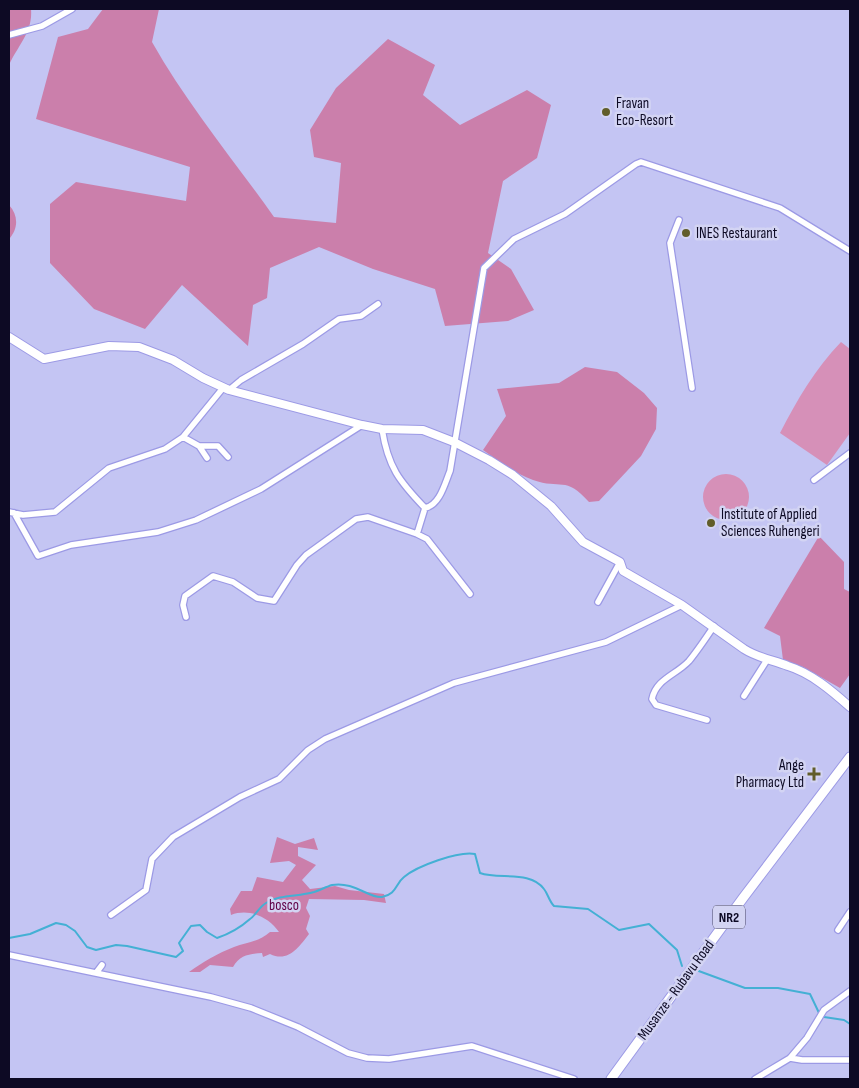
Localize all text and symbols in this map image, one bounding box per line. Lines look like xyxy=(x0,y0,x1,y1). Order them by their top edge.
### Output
place label: Fravan Eco-Resort xyxy=(616,94,674,130)
marker: Fravan Eco-Resort xyxy=(600,106,612,118)
place label: INES Restaurant xyxy=(696,224,778,243)
marker: INES Restaurant xyxy=(680,227,692,239)
place label: Institute of Applied Sciences Ruhengeri xyxy=(721,505,820,541)
marker: Institute of Applied Sciences Ruhengeri xyxy=(705,517,717,529)
place label: Ange Pharmacy Ltd xyxy=(736,756,804,792)
marker: Ange Pharmacy Ltd xyxy=(808,768,820,780)
park label: bosco xyxy=(269,896,299,915)
road number: NR2 xyxy=(713,906,745,929)
street label: Musanze - Rubavu Road xyxy=(633,936,719,1044)

